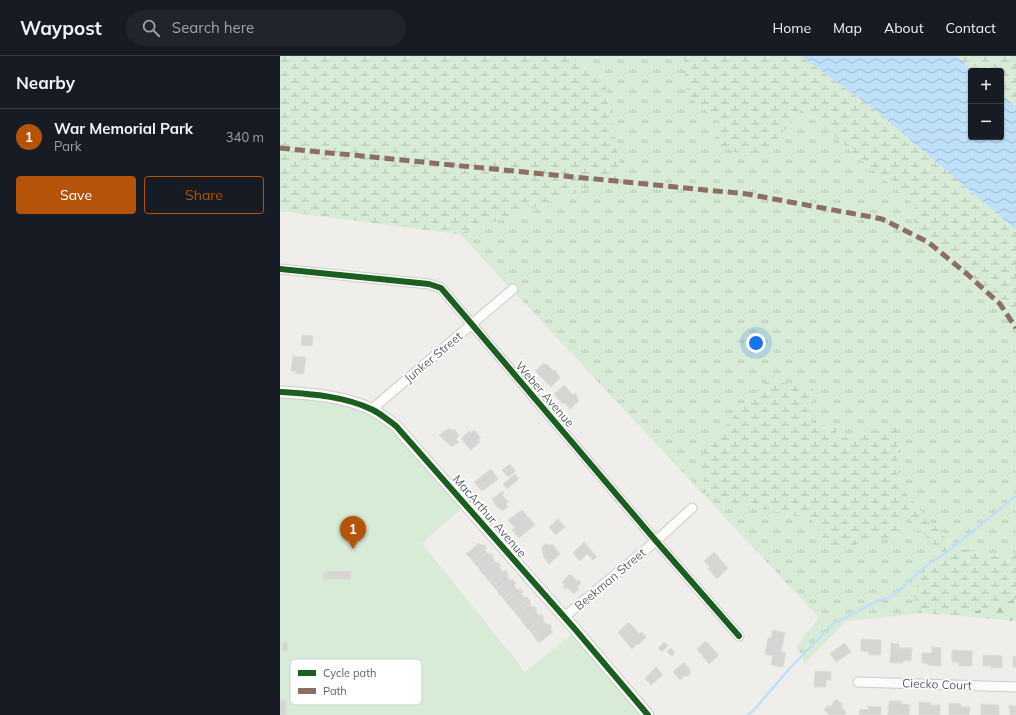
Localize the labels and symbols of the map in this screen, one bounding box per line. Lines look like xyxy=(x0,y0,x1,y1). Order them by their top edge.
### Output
street label: Junker Street xyxy=(401,328,465,386)
your location xyxy=(746,333,766,353)
street label: Weber Avenue xyxy=(512,358,578,430)
street label: MacArthur Avenue xyxy=(450,472,530,560)
pin: 1 xyxy=(340,516,366,549)
street label: Beekman Street xyxy=(571,545,649,613)
legend xyxy=(290,659,422,705)
text: Cycle path xyxy=(323,666,376,680)
street label: Ciecko Court xyxy=(902,675,972,693)
text: Path xyxy=(323,684,347,698)

